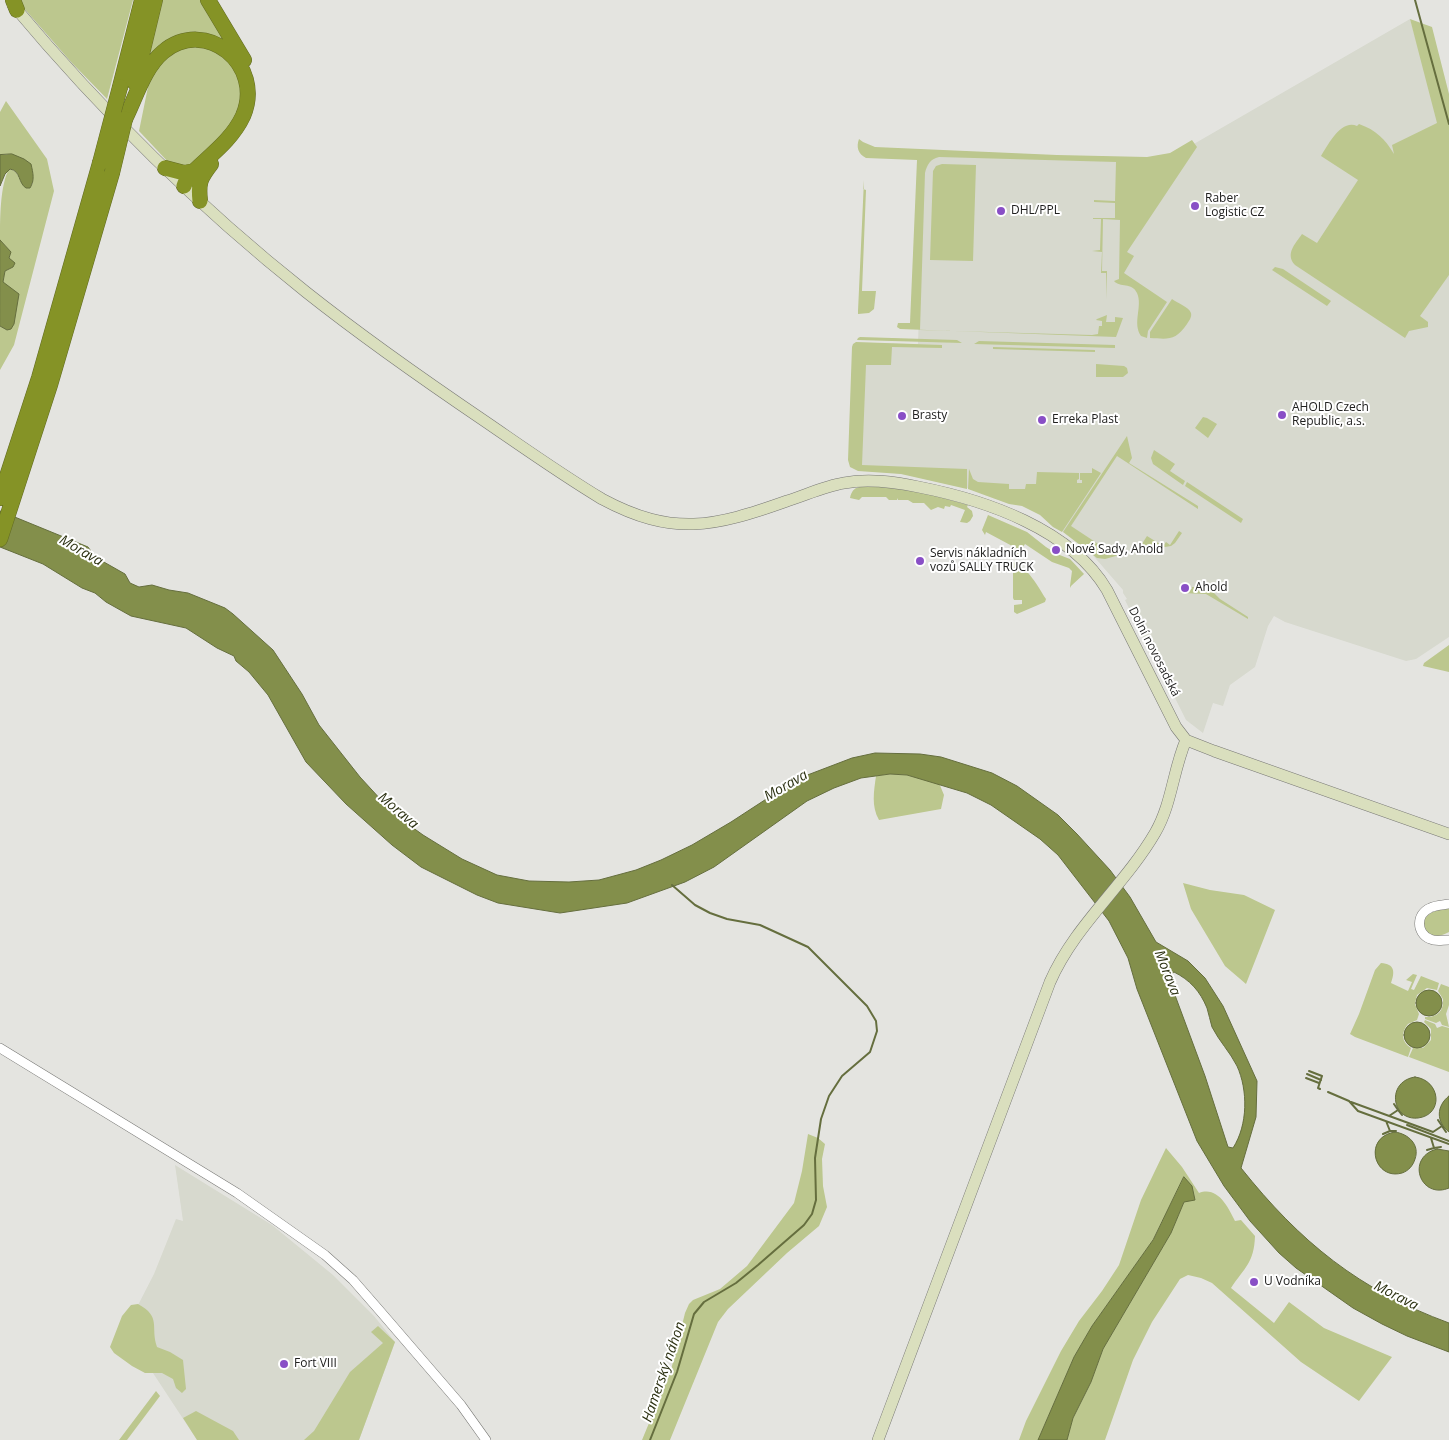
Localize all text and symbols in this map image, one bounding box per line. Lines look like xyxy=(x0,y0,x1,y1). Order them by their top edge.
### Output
place label: Raber Logistic CZ xyxy=(1205,192,1264,220)
marker: Raber Logistic CZ xyxy=(1189,200,1201,212)
place label: DHL/PPL xyxy=(1011,204,1060,218)
marker: DHL/PPL xyxy=(995,205,1007,217)
place label: AHOLD Czech Republic, a.s. xyxy=(1292,401,1369,429)
place label: Brasty xyxy=(912,409,947,423)
marker: AHOLD Czech Republic, a.s. xyxy=(1276,409,1288,421)
marker: Brasty xyxy=(896,410,908,422)
place label: Erreka Plast xyxy=(1052,413,1118,427)
marker: Erreka Plast xyxy=(1036,414,1048,426)
water label: Morava xyxy=(56,532,106,570)
place label: Nové Sady, Ahold xyxy=(1066,543,1163,557)
marker: Nové Sady, Ahold xyxy=(1050,544,1062,556)
place label: Servis nákladních vozů SALLY TRUCK xyxy=(930,547,1034,575)
marker: Servis nákladních vozů SALLY TRUCK xyxy=(914,555,926,567)
place label: Ahold xyxy=(1195,581,1228,595)
marker: Ahold xyxy=(1179,582,1191,594)
street label: Dolní novosadská xyxy=(1125,605,1183,699)
water label: Morava xyxy=(761,767,811,805)
water label: Morava xyxy=(374,789,422,833)
water label: Morava xyxy=(1150,948,1184,998)
place label: U Vodníka xyxy=(1264,1275,1321,1289)
marker: U Vodníka xyxy=(1248,1276,1260,1288)
water label: Morava xyxy=(1371,1278,1421,1314)
water label: Hamerský náhon xyxy=(639,1320,689,1424)
place label: Fort VIII xyxy=(294,1357,337,1371)
marker: Fort VIII xyxy=(278,1358,290,1370)

